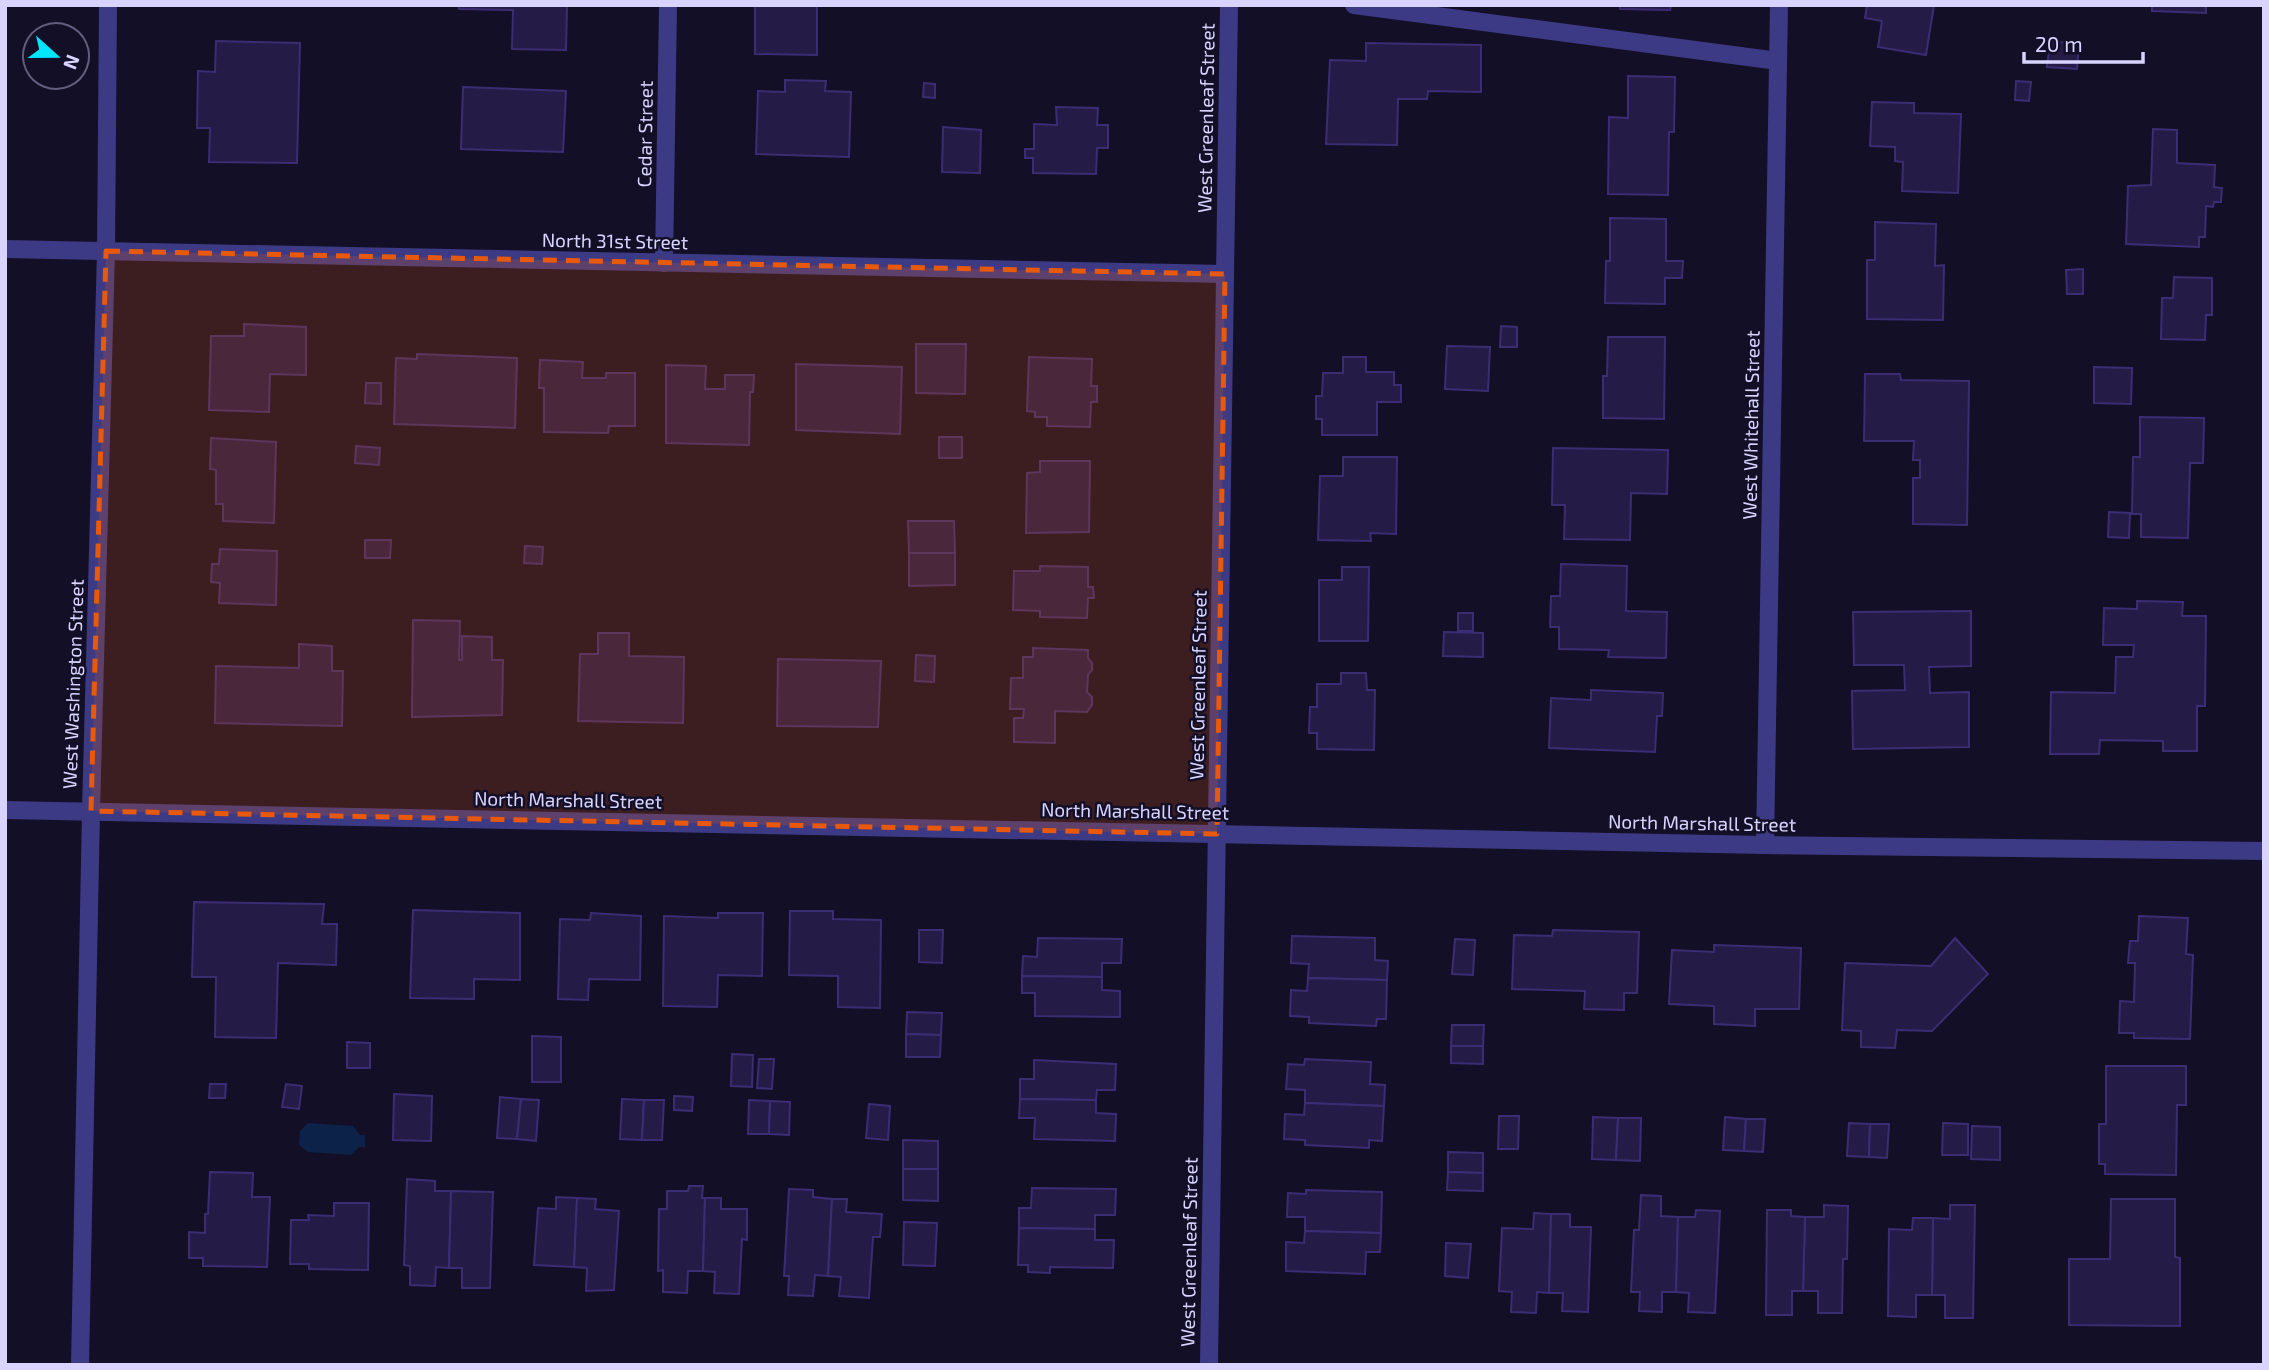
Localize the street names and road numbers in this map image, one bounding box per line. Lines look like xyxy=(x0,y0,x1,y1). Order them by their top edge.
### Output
street label: West Greenleaf Street xyxy=(1192,23,1219,213)
street label: Cedar Street xyxy=(632,80,657,187)
street label: North 31st Street xyxy=(542,228,688,253)
street label: West Whitehall Street xyxy=(1737,330,1764,520)
street label: West Washington Street xyxy=(57,579,88,789)
street label: West Greenleaf Street xyxy=(1184,590,1211,780)
street label: North Marshall Street xyxy=(474,786,662,813)
street label: North Marshall Street xyxy=(1041,797,1229,824)
street label: North Marshall Street xyxy=(1608,809,1796,836)
street label: West Greenleaf Street xyxy=(1175,1157,1202,1347)

